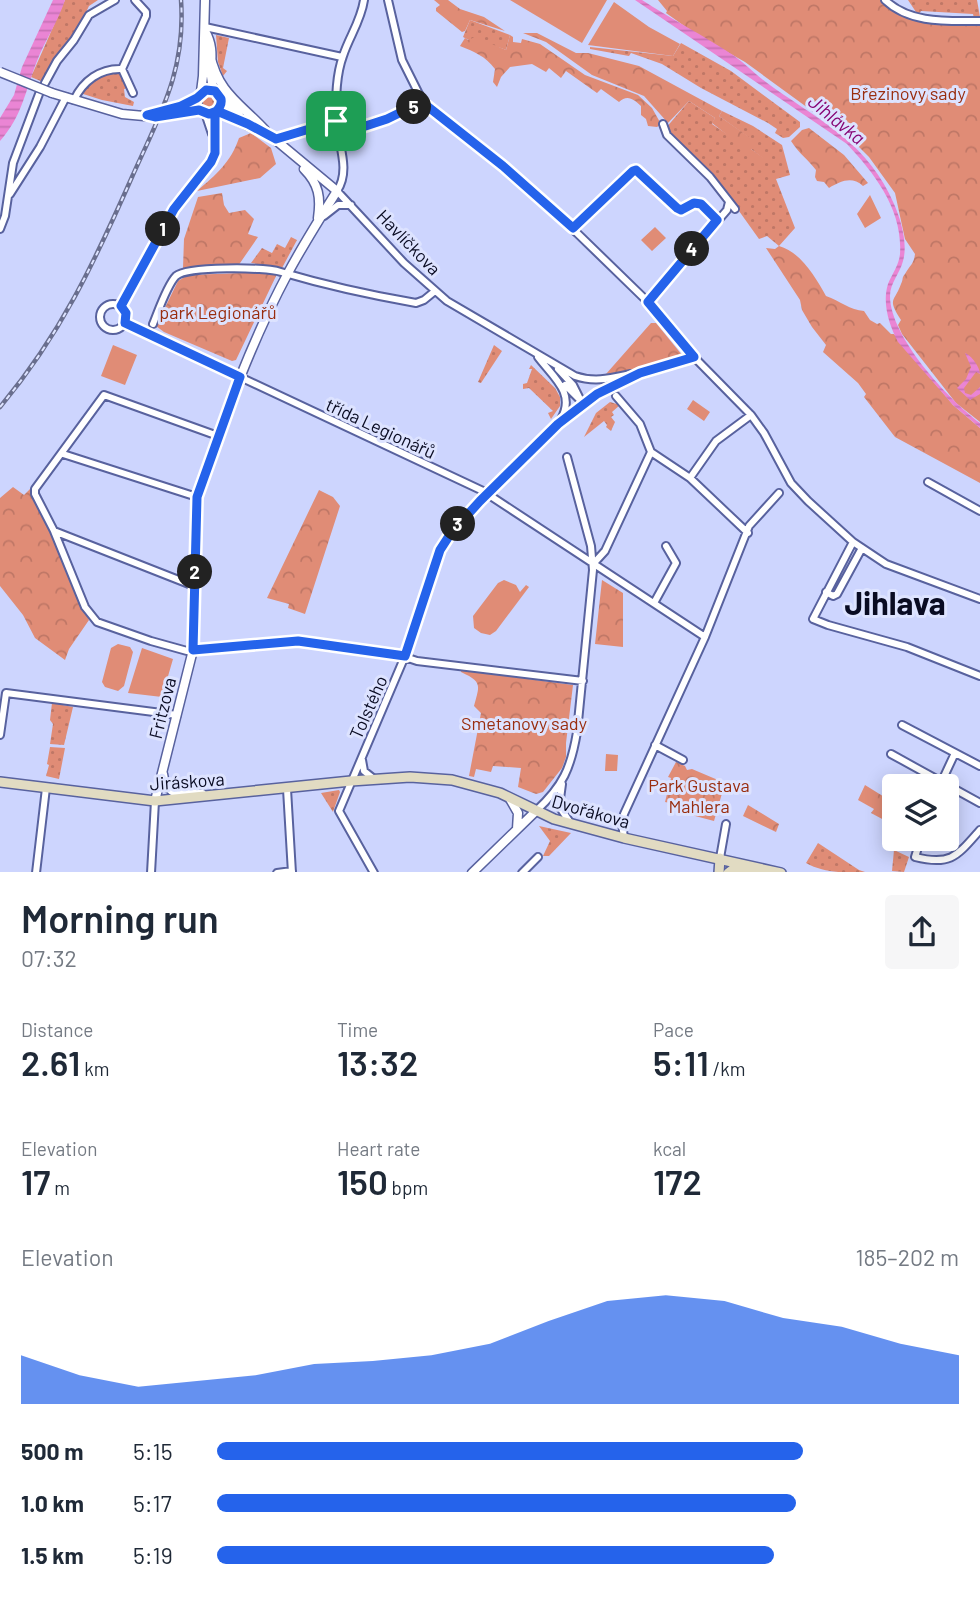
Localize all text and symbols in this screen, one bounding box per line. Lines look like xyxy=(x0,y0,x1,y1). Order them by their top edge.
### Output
park label: Březinovy sady xyxy=(850,82,966,104)
water label: Jihlávka xyxy=(804,89,870,149)
pin: 5 xyxy=(396,90,432,124)
pin xyxy=(306,91,366,151)
text: 5 xyxy=(408,95,419,118)
icon: arrive xyxy=(317,102,355,140)
street label: Havlíčkova xyxy=(372,205,446,279)
pin: 1 xyxy=(146,212,180,246)
text: 1 xyxy=(159,217,166,240)
pin: 4 xyxy=(674,232,710,266)
text: 4 xyxy=(686,237,697,260)
park label: park Legionářů xyxy=(159,301,277,323)
street label: třída Legionářů xyxy=(323,393,439,463)
pin: 3 xyxy=(440,506,476,542)
text: 3 xyxy=(452,512,463,535)
pin: 2 xyxy=(178,554,212,590)
text: 2 xyxy=(189,560,200,583)
district label: Jihlava xyxy=(844,583,946,621)
street label: Tolstého xyxy=(344,672,392,742)
street label: Fritzova xyxy=(144,675,180,741)
park label: Smetanovy sady xyxy=(461,712,587,734)
street label: Jiráskova xyxy=(149,767,225,795)
park label: Park Gustava Mahlera xyxy=(648,774,750,817)
map controls xyxy=(882,774,959,851)
button: layers xyxy=(882,774,959,851)
street label: Dvořákova xyxy=(549,789,633,833)
text: Morning run xyxy=(21,895,219,941)
button: share xyxy=(885,895,959,969)
text: 07:32 xyxy=(21,944,77,972)
text: Distance xyxy=(21,1018,93,1041)
text: Time xyxy=(337,1018,378,1041)
text: Pace xyxy=(653,1018,694,1041)
text: 2.61 xyxy=(21,1041,80,1083)
text: 13:32 xyxy=(337,1041,418,1083)
text: 5:11 xyxy=(653,1041,709,1083)
text: km xyxy=(80,1057,109,1080)
text: /km xyxy=(709,1057,746,1080)
text: Elevation xyxy=(21,1137,98,1160)
text: Heart rate xyxy=(337,1137,420,1160)
text: kcal xyxy=(653,1137,686,1160)
text: 17 xyxy=(21,1160,50,1202)
text: 150 xyxy=(337,1160,388,1202)
text: 172 xyxy=(653,1160,702,1202)
text: m xyxy=(50,1176,70,1199)
text: bpm xyxy=(388,1176,428,1199)
text: Elevation xyxy=(21,1243,114,1271)
text: 185–202 m xyxy=(856,1243,959,1271)
text: 500 m xyxy=(21,1437,83,1465)
text: 5:15 xyxy=(133,1437,173,1465)
text: 1.0 km xyxy=(21,1489,84,1517)
text: 5:17 xyxy=(133,1489,172,1517)
text: 1.5 km xyxy=(21,1541,84,1569)
text: 5:19 xyxy=(133,1541,173,1569)

